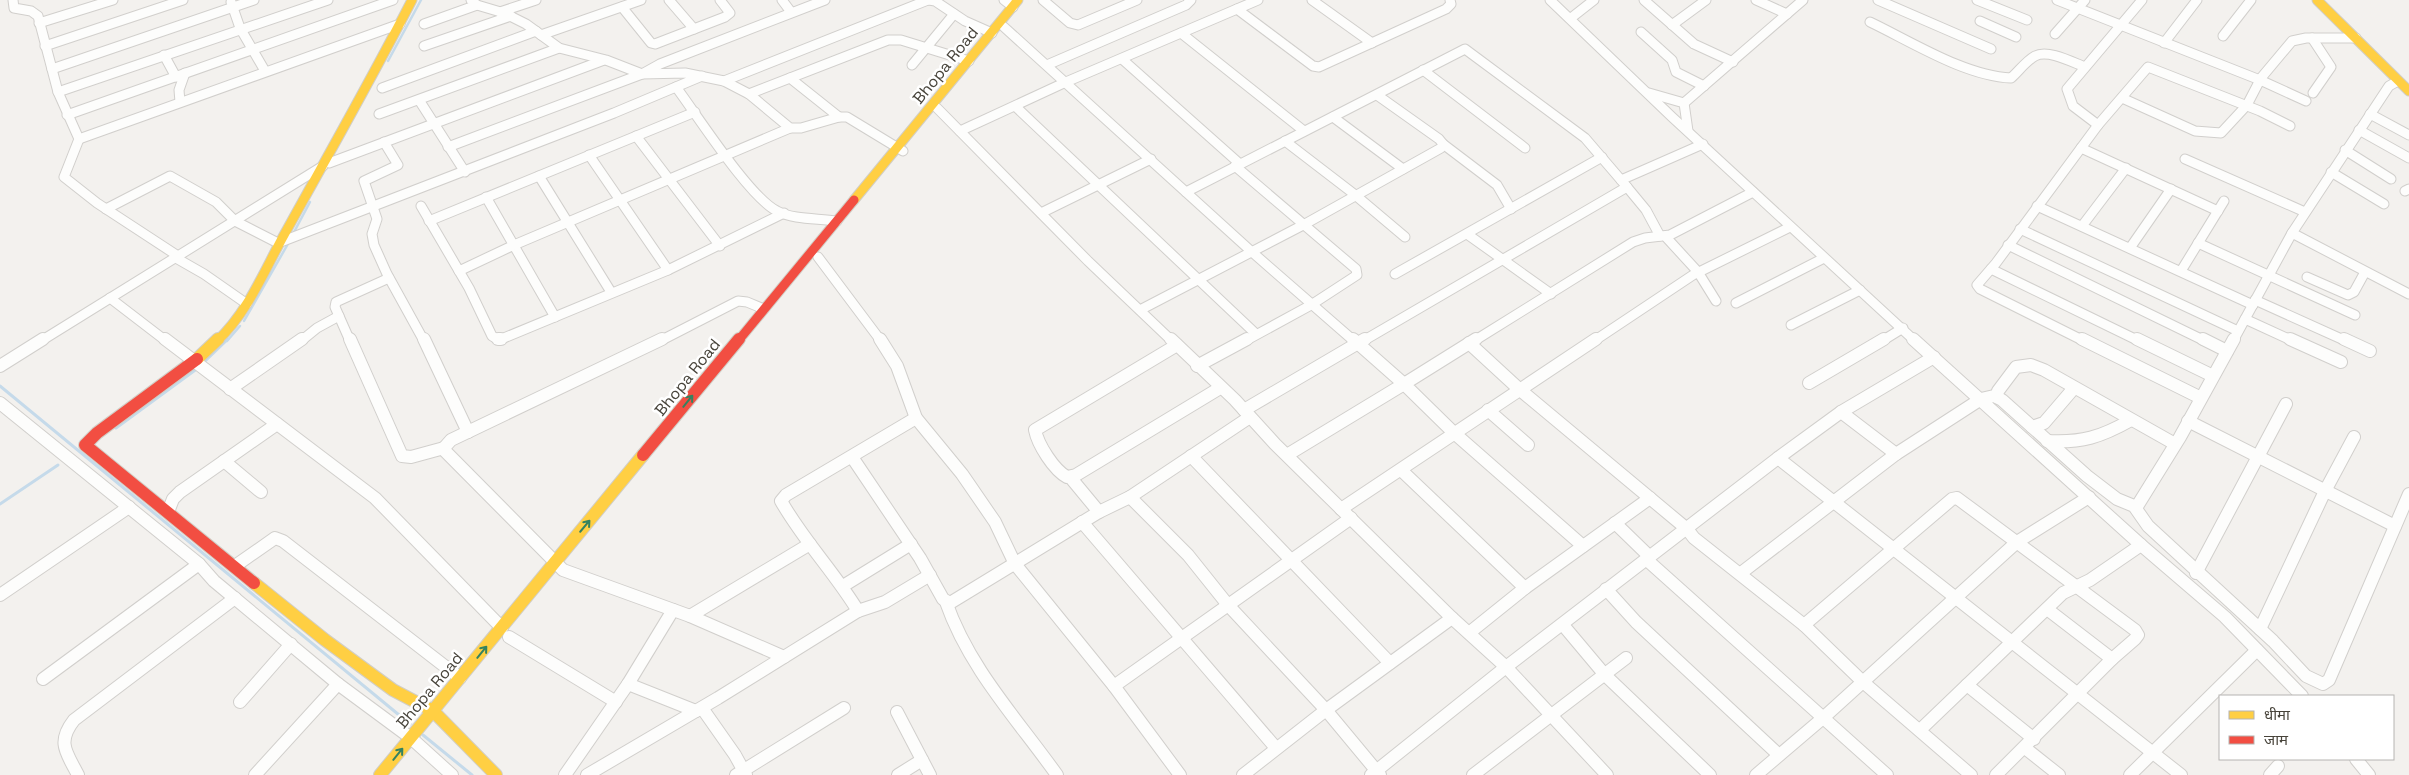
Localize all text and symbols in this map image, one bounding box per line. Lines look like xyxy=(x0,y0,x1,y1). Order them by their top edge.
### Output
street label: Bhopa Road xyxy=(908,23,983,108)
street label: Bhopa Road xyxy=(650,335,725,420)
one-way arrow xyxy=(683,395,694,408)
one-way arrow xyxy=(580,520,591,533)
one-way arrow xyxy=(476,646,487,659)
street label: Bhopa Road xyxy=(391,648,467,733)
legend xyxy=(2219,695,2394,760)
text: धीमा xyxy=(2264,705,2291,724)
text: जाम xyxy=(2264,730,2289,749)
one-way arrow xyxy=(392,748,403,761)

